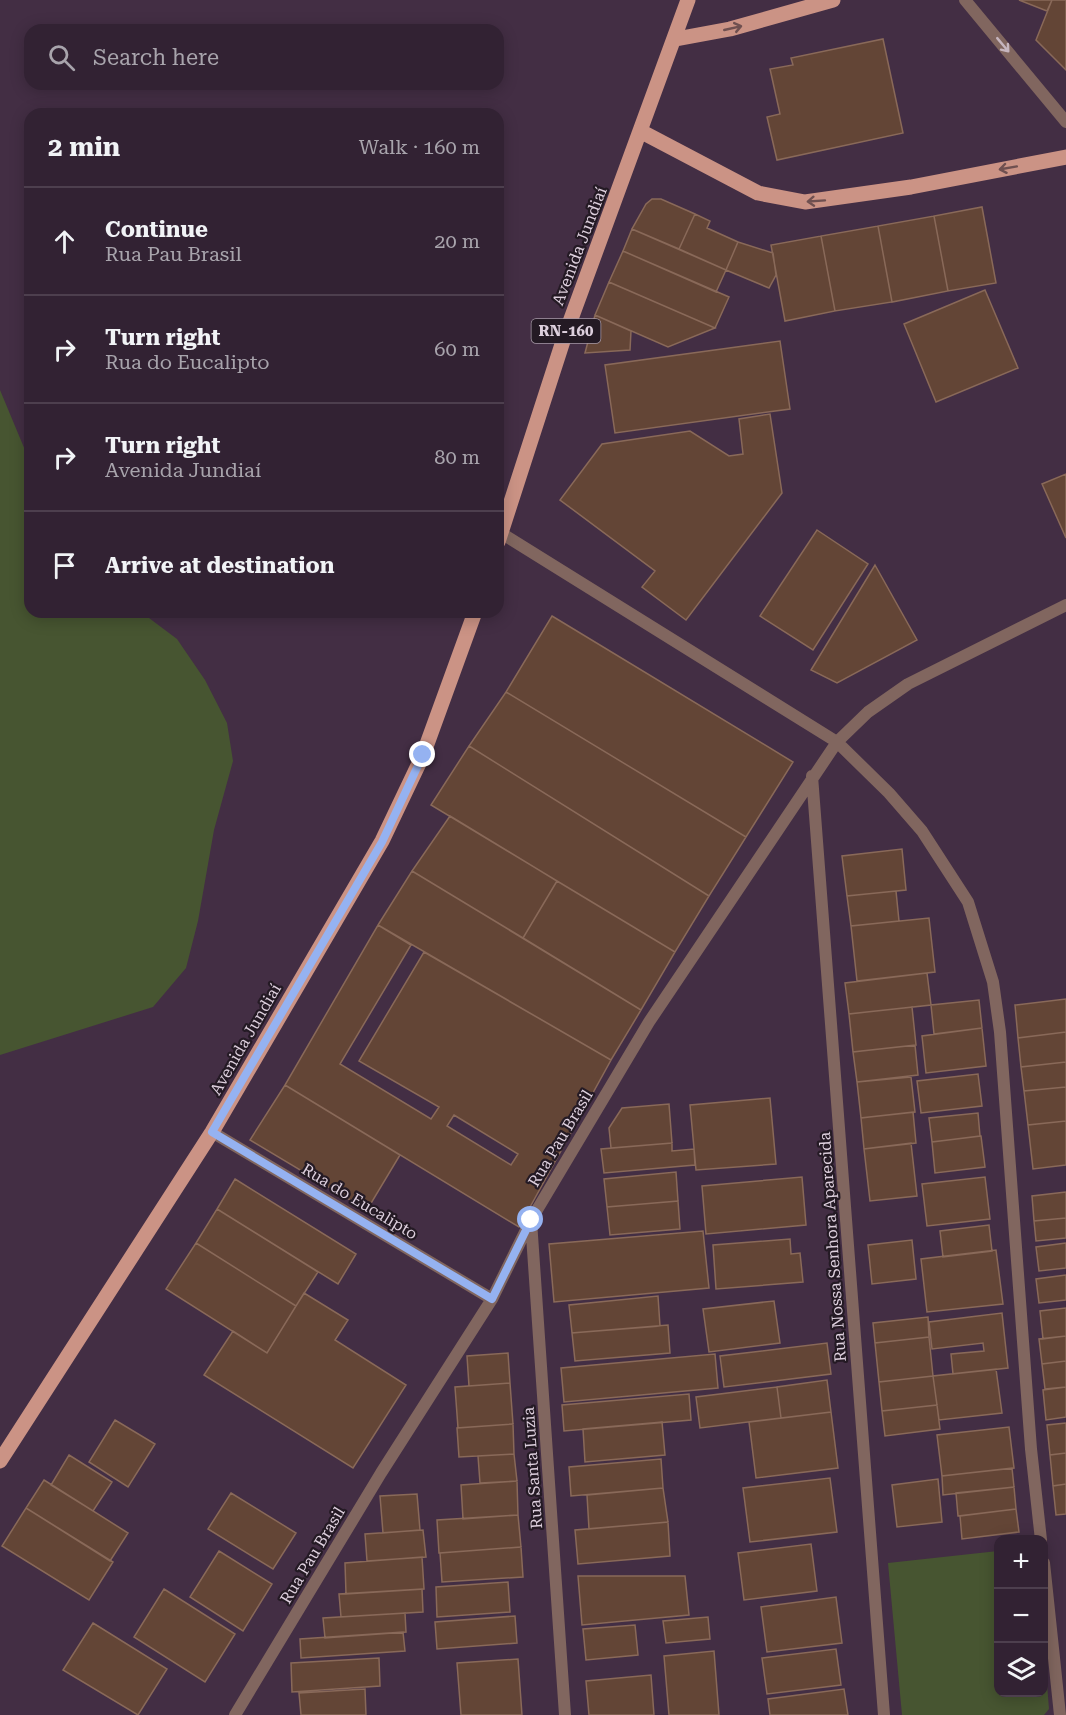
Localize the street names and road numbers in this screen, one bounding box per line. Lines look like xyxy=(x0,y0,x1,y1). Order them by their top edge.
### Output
street label: Avenida Jundiaí xyxy=(548,184,611,308)
road number: RN-160 xyxy=(532,319,600,343)
street label: Avenida Jundiaí xyxy=(206,980,285,1098)
street label: Rua Pau Brasil xyxy=(524,1086,597,1190)
street label: Rua Nossa Senhora Aparecida xyxy=(815,1131,850,1363)
street label: Rua do Eucalipto xyxy=(298,1159,421,1244)
street label: Rua Santa Luzia xyxy=(519,1406,546,1530)
street label: Rua Pau Brasil xyxy=(276,1503,349,1607)

